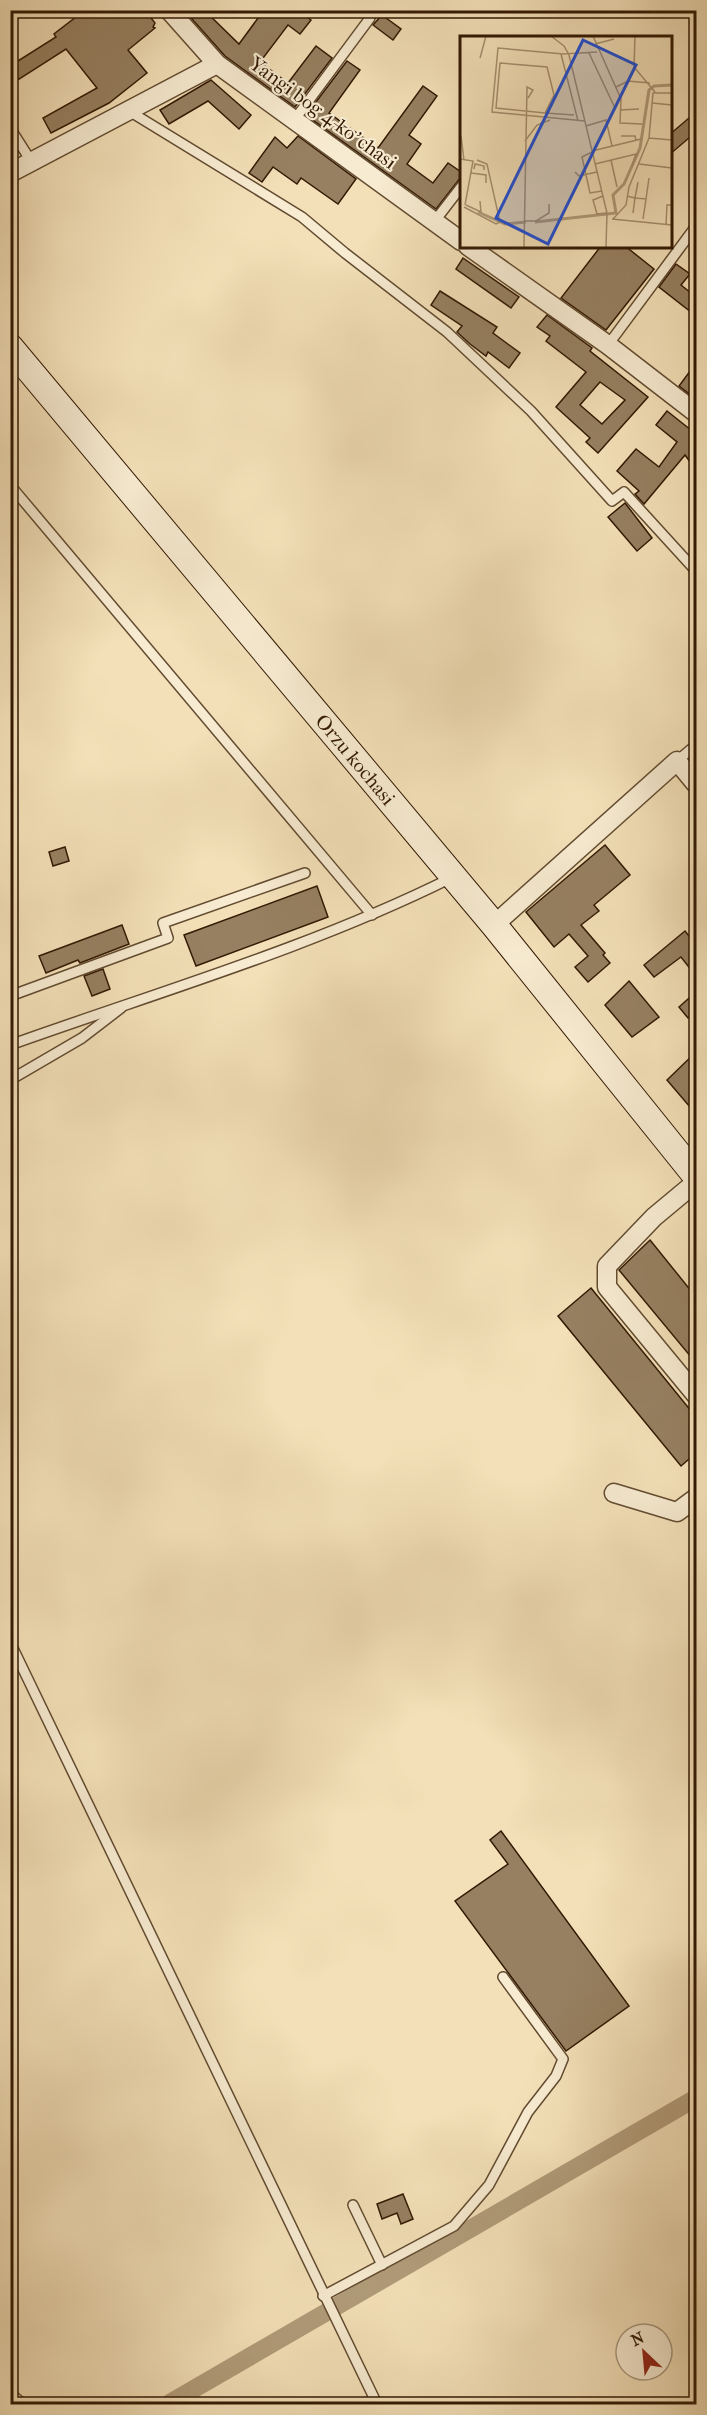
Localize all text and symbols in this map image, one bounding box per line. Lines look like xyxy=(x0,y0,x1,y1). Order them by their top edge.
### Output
inset map xyxy=(460,36,671,248)
street label: Yangi bog 4-koʼchasi xyxy=(244,51,401,174)
street label: Orzu kochasi xyxy=(311,709,400,810)
north arrow xyxy=(614,2322,674,2382)
text: N xyxy=(628,2327,648,2350)

